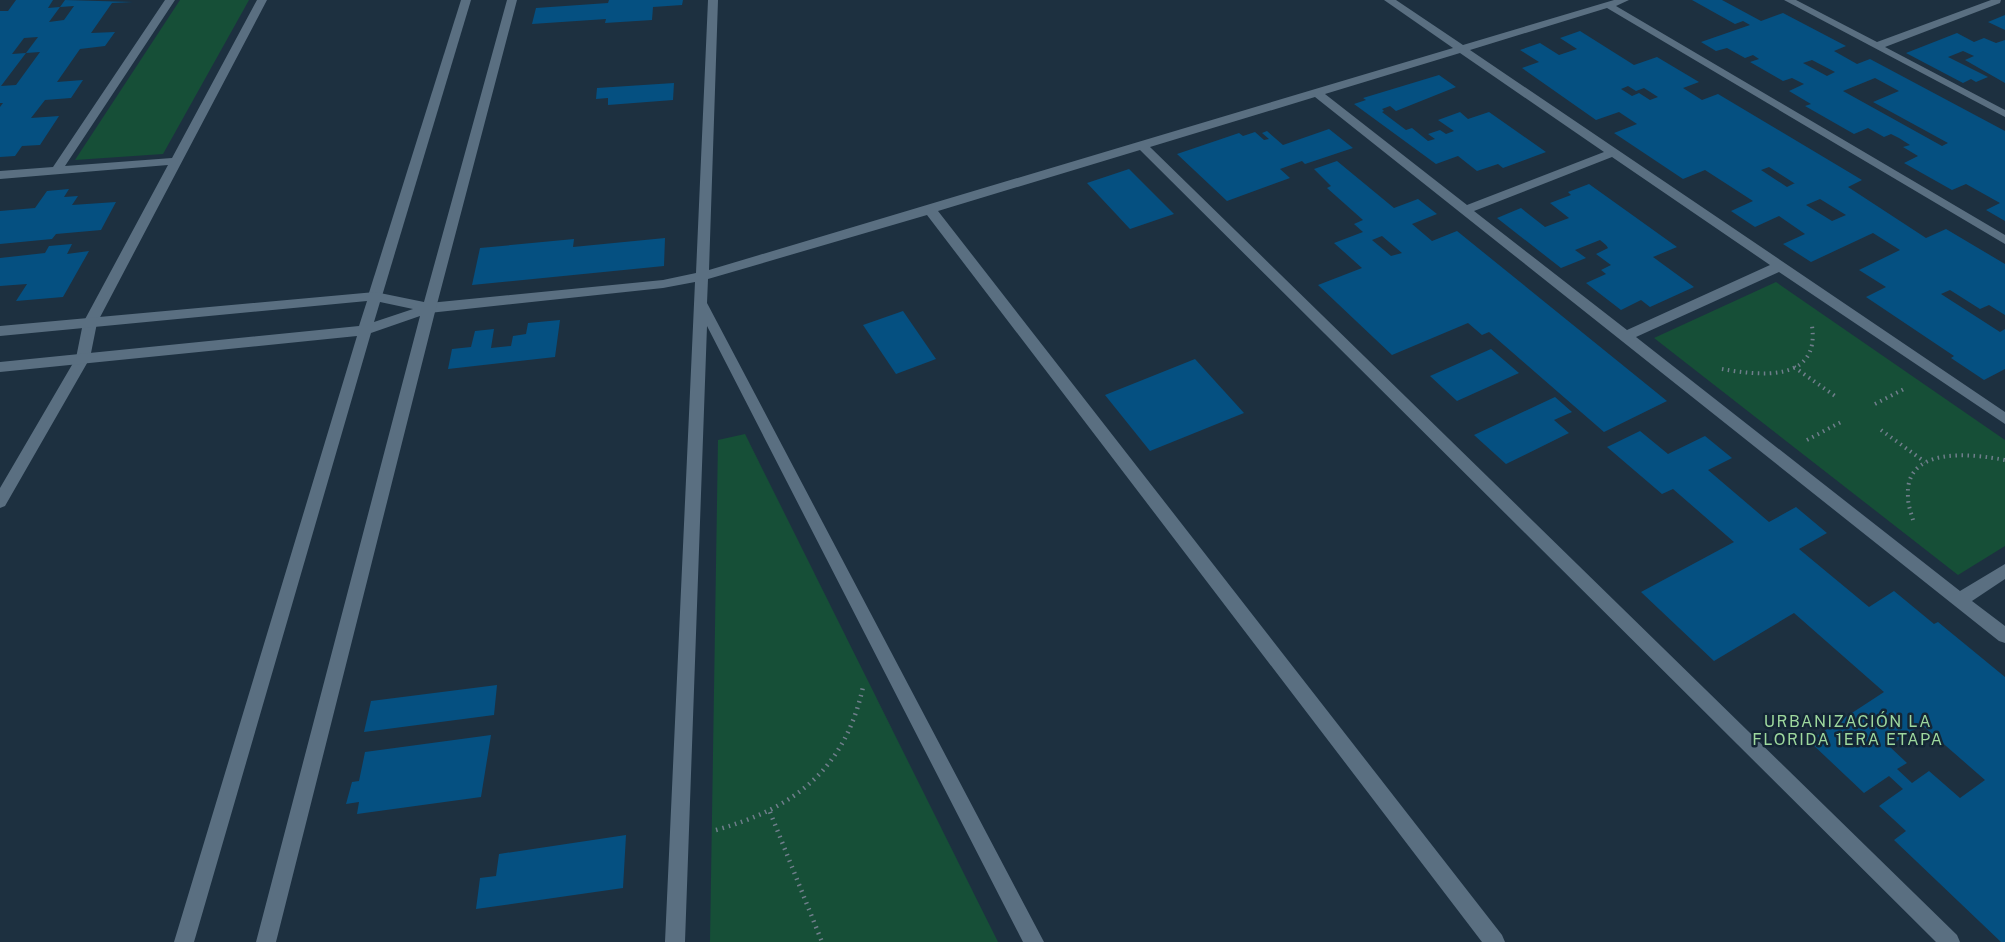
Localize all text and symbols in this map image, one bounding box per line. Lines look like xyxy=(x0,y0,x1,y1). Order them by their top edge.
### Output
district label: URBANIZACIÓN LA FLORIDA 1ERA ETAPA xyxy=(1752,711,1944,749)

